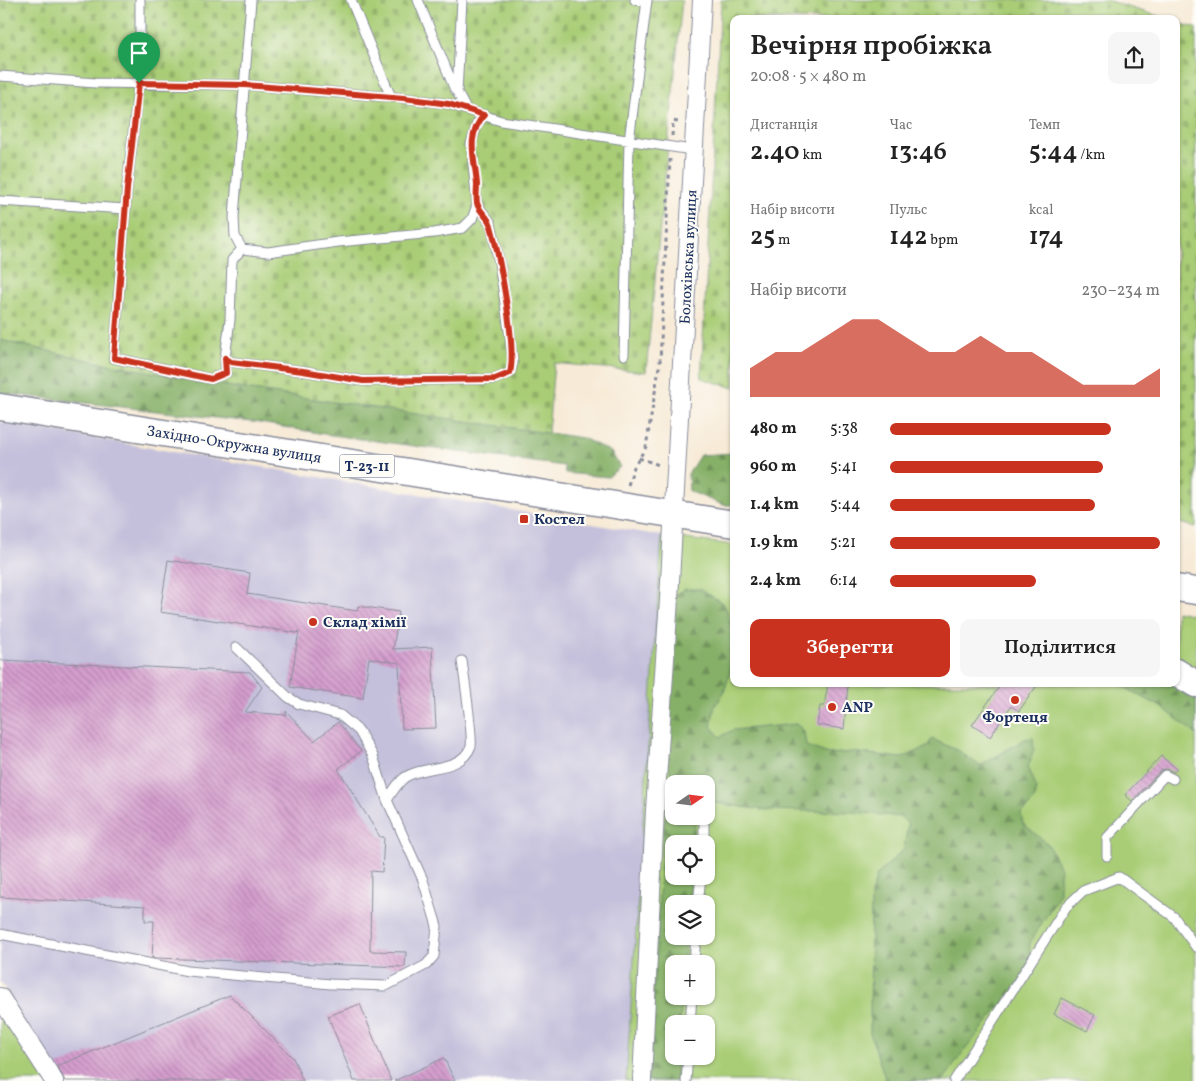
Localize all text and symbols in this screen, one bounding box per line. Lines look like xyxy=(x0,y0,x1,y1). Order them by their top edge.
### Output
text: Вечірня пробіжка xyxy=(750,27,992,66)
pin xyxy=(118,32,160,83)
button: share xyxy=(1108,32,1160,84)
icon: arrive xyxy=(125,39,153,67)
text: 20:08 · 5 × 480 m xyxy=(750,66,866,88)
text: Дистанція xyxy=(750,116,818,135)
text: Час xyxy=(889,116,912,135)
text: Темп xyxy=(1029,116,1060,135)
text: 2.40 xyxy=(750,135,800,170)
text: 13:46 xyxy=(889,135,947,170)
text: 5:44 xyxy=(1029,135,1077,170)
text: km xyxy=(800,146,822,165)
text: /km xyxy=(1077,146,1105,165)
street label: Болохівська вулиця xyxy=(675,189,704,325)
text: Набір висоти xyxy=(750,201,835,220)
text: Пульс xyxy=(889,201,927,220)
text: kcal xyxy=(1029,201,1054,220)
text: 25 xyxy=(750,220,775,255)
text: 142 xyxy=(889,220,927,255)
text: 174 xyxy=(1029,220,1063,255)
text: m xyxy=(775,231,790,250)
text: bpm xyxy=(927,231,958,250)
text: Набір висоти xyxy=(750,280,847,302)
text: 230–234 m xyxy=(1082,280,1160,302)
text: 480 m xyxy=(750,418,797,440)
text: 5:38 xyxy=(830,418,858,440)
street label: Західно-Окружна вулиця xyxy=(145,421,323,470)
road number: Т-23-11 xyxy=(340,454,394,478)
text: 960 m xyxy=(750,456,796,478)
text: 5:41 xyxy=(830,456,857,478)
text: 1.4 km xyxy=(750,494,799,516)
text: 5:44 xyxy=(830,494,861,516)
place label: Костел xyxy=(534,510,585,531)
marker: Костел xyxy=(518,513,530,525)
text: 1.9 km xyxy=(750,532,798,554)
text: 5:21 xyxy=(830,532,856,554)
text: 2.4 km xyxy=(750,570,801,592)
text: 6:14 xyxy=(830,570,858,592)
place label: Склад хімії xyxy=(323,613,407,634)
marker: Склад хімії xyxy=(307,616,319,628)
button: Зберегти xyxy=(750,619,950,677)
button: Поділитися xyxy=(960,619,1160,677)
marker: Фортеця xyxy=(1009,694,1021,706)
place label: ANP xyxy=(842,698,874,719)
marker: ANP xyxy=(826,701,838,713)
place label: Фортеця xyxy=(982,708,1048,729)
north arrow xyxy=(665,775,715,825)
map controls xyxy=(665,775,715,1065)
button: locate xyxy=(665,835,715,885)
button: layers xyxy=(665,895,715,945)
button: + xyxy=(665,955,715,1005)
button: − xyxy=(665,1015,715,1065)

